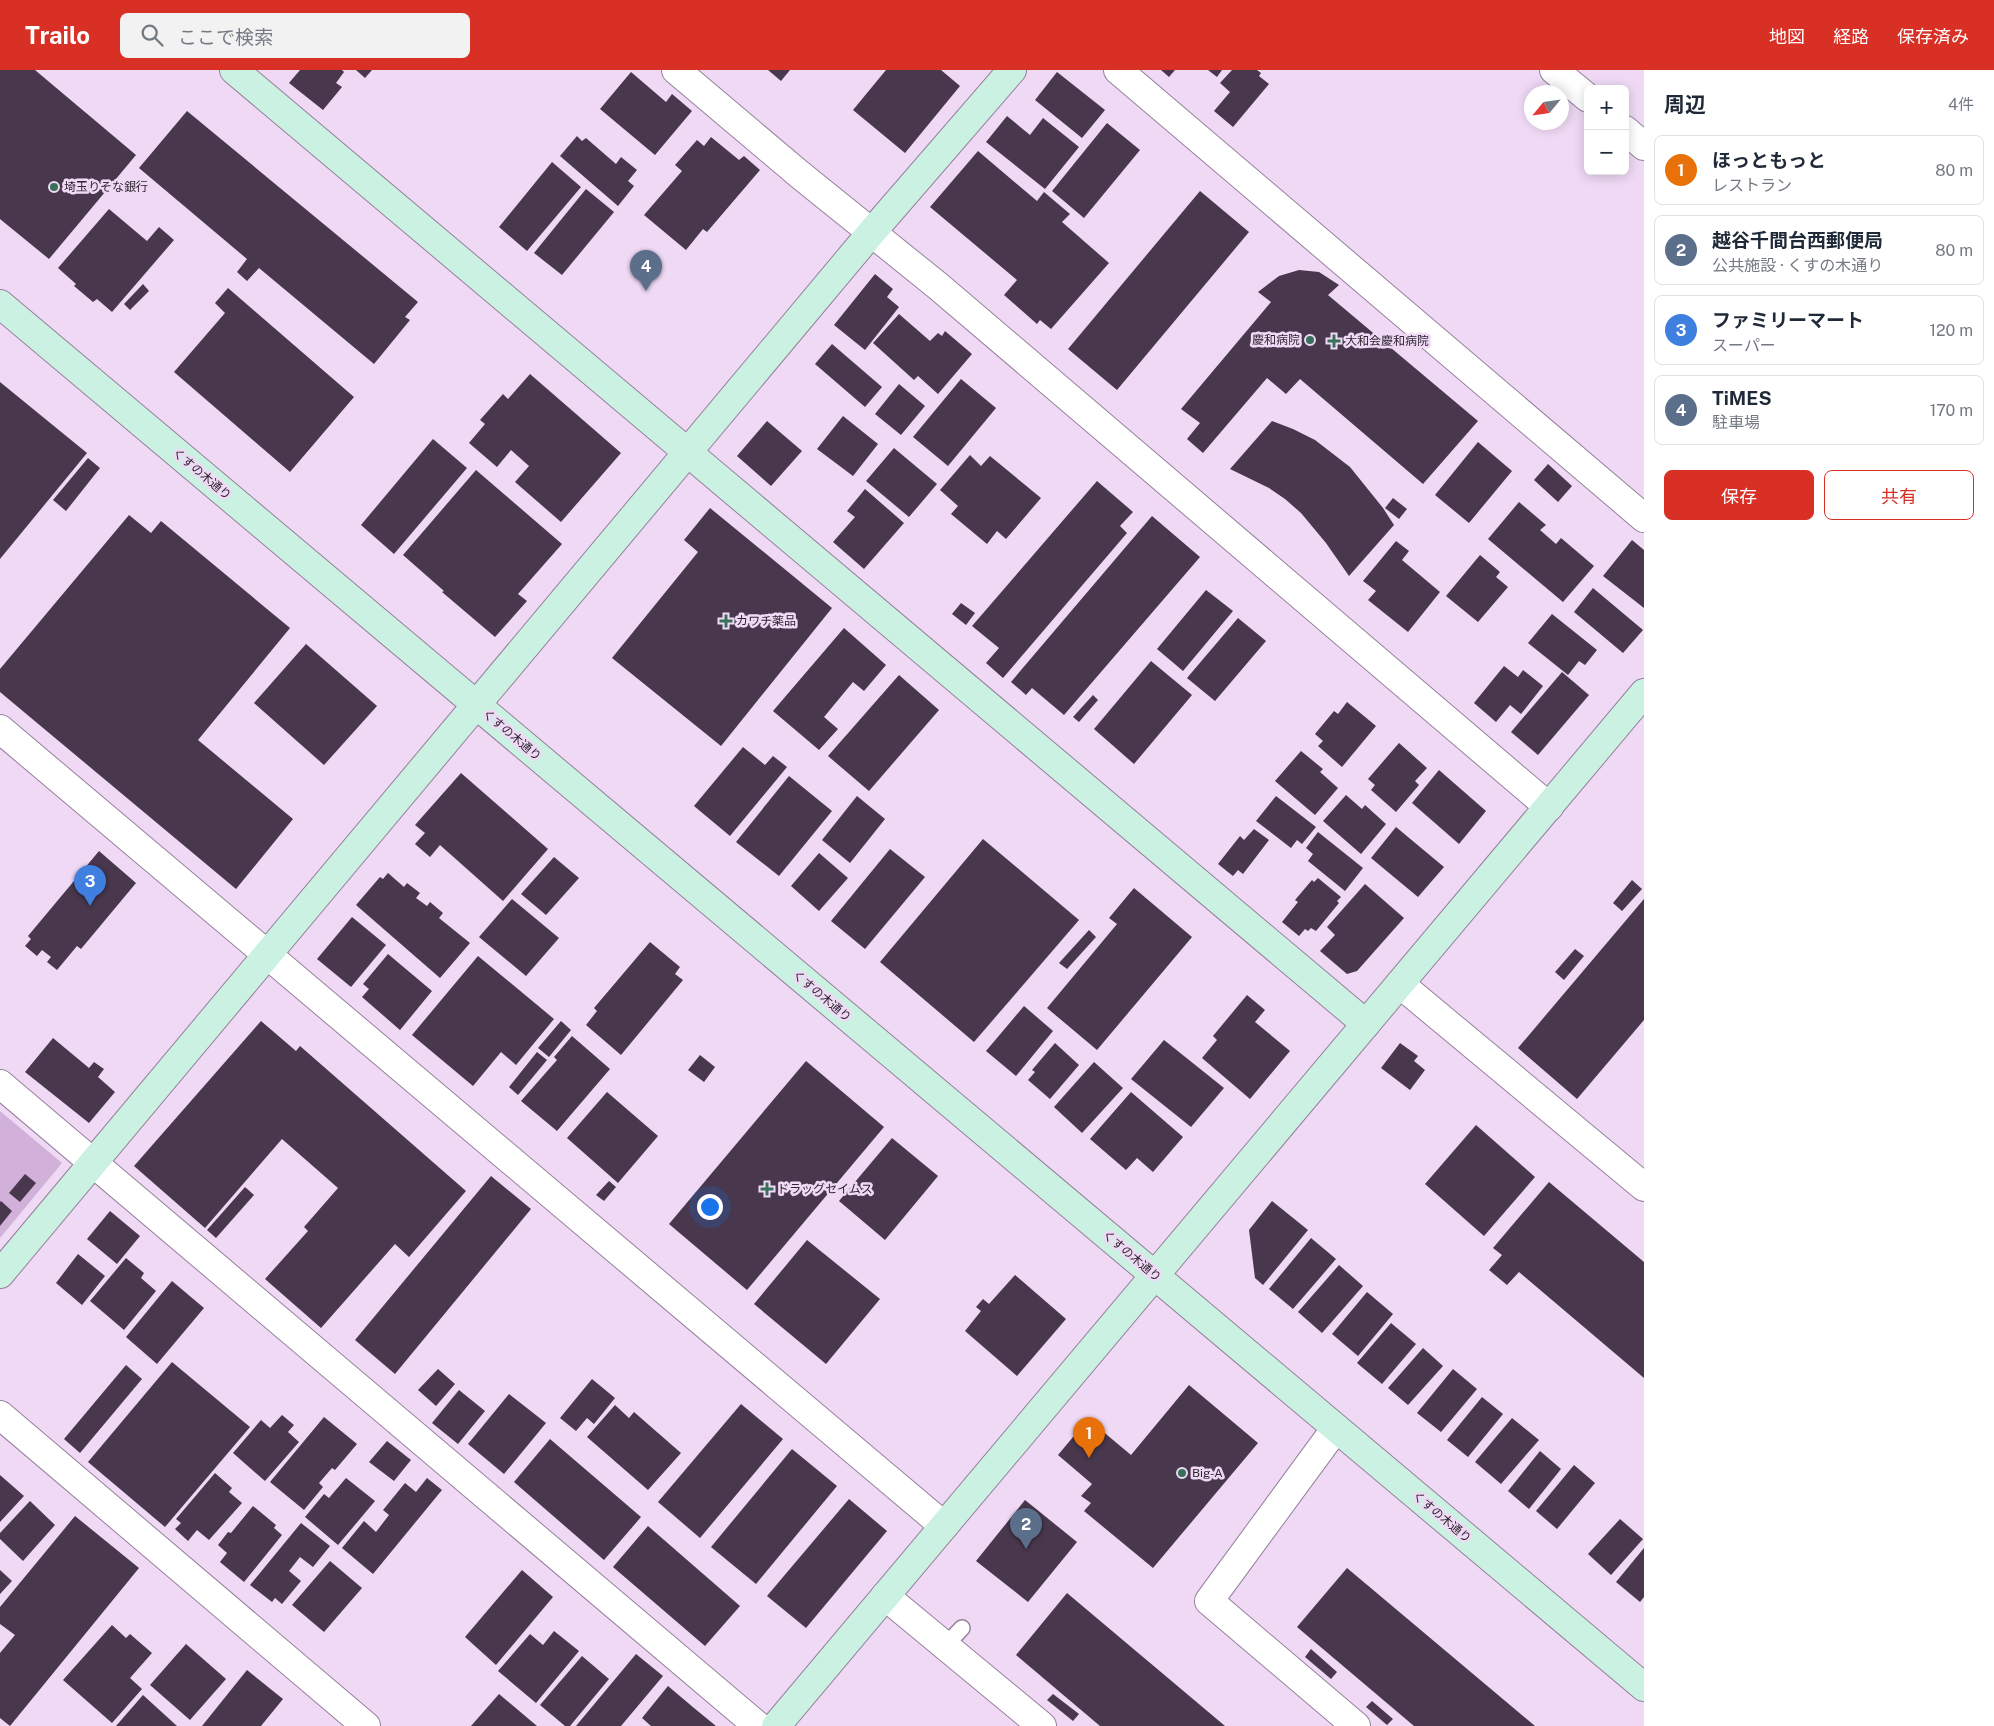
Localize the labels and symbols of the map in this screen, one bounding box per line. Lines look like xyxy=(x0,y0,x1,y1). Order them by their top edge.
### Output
north arrow xyxy=(1524,85,1569,130)
place label: 埼玉りそな銀行 xyxy=(64,180,148,194)
marker: 埼玉りそな銀行 xyxy=(48,181,60,193)
pin: 4 xyxy=(630,250,662,291)
place label: 慶和病院 xyxy=(1252,333,1300,347)
marker: 慶和病院 xyxy=(1304,334,1316,346)
marker: 大和会慶和病院 xyxy=(1327,334,1341,348)
place label: 大和会慶和病院 xyxy=(1345,334,1429,348)
street label: くすの木通り xyxy=(170,445,234,503)
place label: カワチ薬品 xyxy=(736,614,796,628)
marker: カワチ薬品 xyxy=(720,615,732,627)
street label: くすの木通り xyxy=(480,706,544,764)
pin: 3 xyxy=(74,865,106,906)
street label: くすの木通り xyxy=(790,967,854,1025)
place label: ドラッグセイムス xyxy=(777,1182,873,1196)
marker: ドラッグセイムス xyxy=(761,1183,773,1195)
your location xyxy=(697,1194,723,1220)
street label: くすの木通り xyxy=(1100,1227,1164,1285)
pin: 1 xyxy=(1073,1417,1105,1458)
place label: Big-A xyxy=(1192,1466,1223,1480)
marker: Big-A xyxy=(1176,1467,1188,1479)
street label: くすの木通り xyxy=(1410,1488,1474,1546)
pin: 2 xyxy=(1010,1508,1042,1549)

